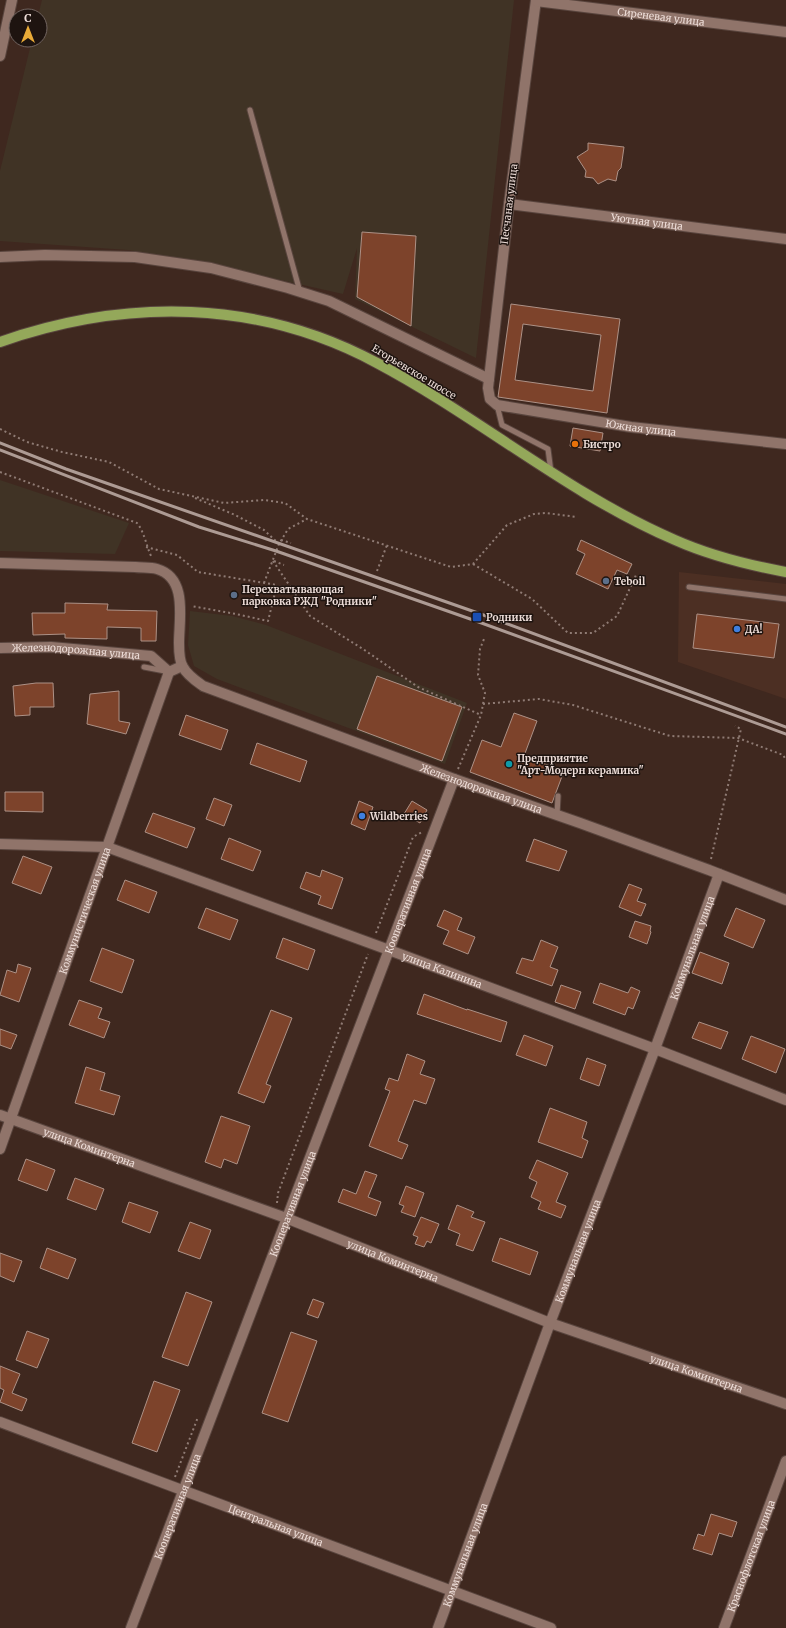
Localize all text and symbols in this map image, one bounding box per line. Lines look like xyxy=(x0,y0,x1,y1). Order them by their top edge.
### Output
street label: Сиреневая улица xyxy=(617,5,706,28)
north arrow xyxy=(8,8,48,48)
text: С xyxy=(24,11,32,25)
street label: Песчаная улица xyxy=(498,162,520,245)
street label: Уютная улица xyxy=(609,210,684,232)
street label: Егорьевское шоссе xyxy=(370,342,458,402)
street label: Южная улица xyxy=(605,416,677,438)
place label: Бистро xyxy=(583,438,621,451)
marker: Бистро xyxy=(570,439,580,449)
place label: Teboil xyxy=(614,575,646,588)
marker: Teboil xyxy=(601,576,611,586)
place label: Перехватывающая парковка РЖД "Родники" xyxy=(242,583,377,608)
marker: Перехватывающая парковка РЖД "Родники" xyxy=(229,590,239,600)
marker: Родники xyxy=(471,611,483,623)
place label: Родники xyxy=(486,611,532,624)
place label: ДА! xyxy=(745,623,763,636)
marker: ДА! xyxy=(732,624,742,634)
street label: Железнодорожная улица xyxy=(12,640,141,662)
place label: Предприятие "Арт-Модерн керамика" xyxy=(517,752,644,777)
marker: Предприятие "Арт-Модерн керамика" xyxy=(504,759,514,769)
street label: Железнодорожная улица xyxy=(418,761,545,816)
place label: Wildberries xyxy=(369,810,428,823)
marker: Wildberries xyxy=(357,811,367,821)
street label: Коммунистическая улица xyxy=(56,845,113,976)
street label: Кооперативная улица xyxy=(382,846,434,956)
street label: Коммунальная улица xyxy=(667,894,717,1002)
street label: улица Калинина xyxy=(400,949,485,991)
street label: улица Коминтерна xyxy=(42,1125,138,1170)
street label: Кооперативная улица xyxy=(266,1148,319,1258)
street label: Коммунальная улица xyxy=(552,1197,603,1305)
street label: улица Коминтерна xyxy=(345,1237,441,1285)
street label: улица Коминтерна xyxy=(649,1351,745,1395)
street label: Кооперативная улица xyxy=(151,1451,203,1561)
street label: Краснофлотская улица xyxy=(724,1497,778,1614)
street label: Коммунальная улица xyxy=(440,1500,490,1608)
street label: Центральная улица xyxy=(226,1501,326,1549)

